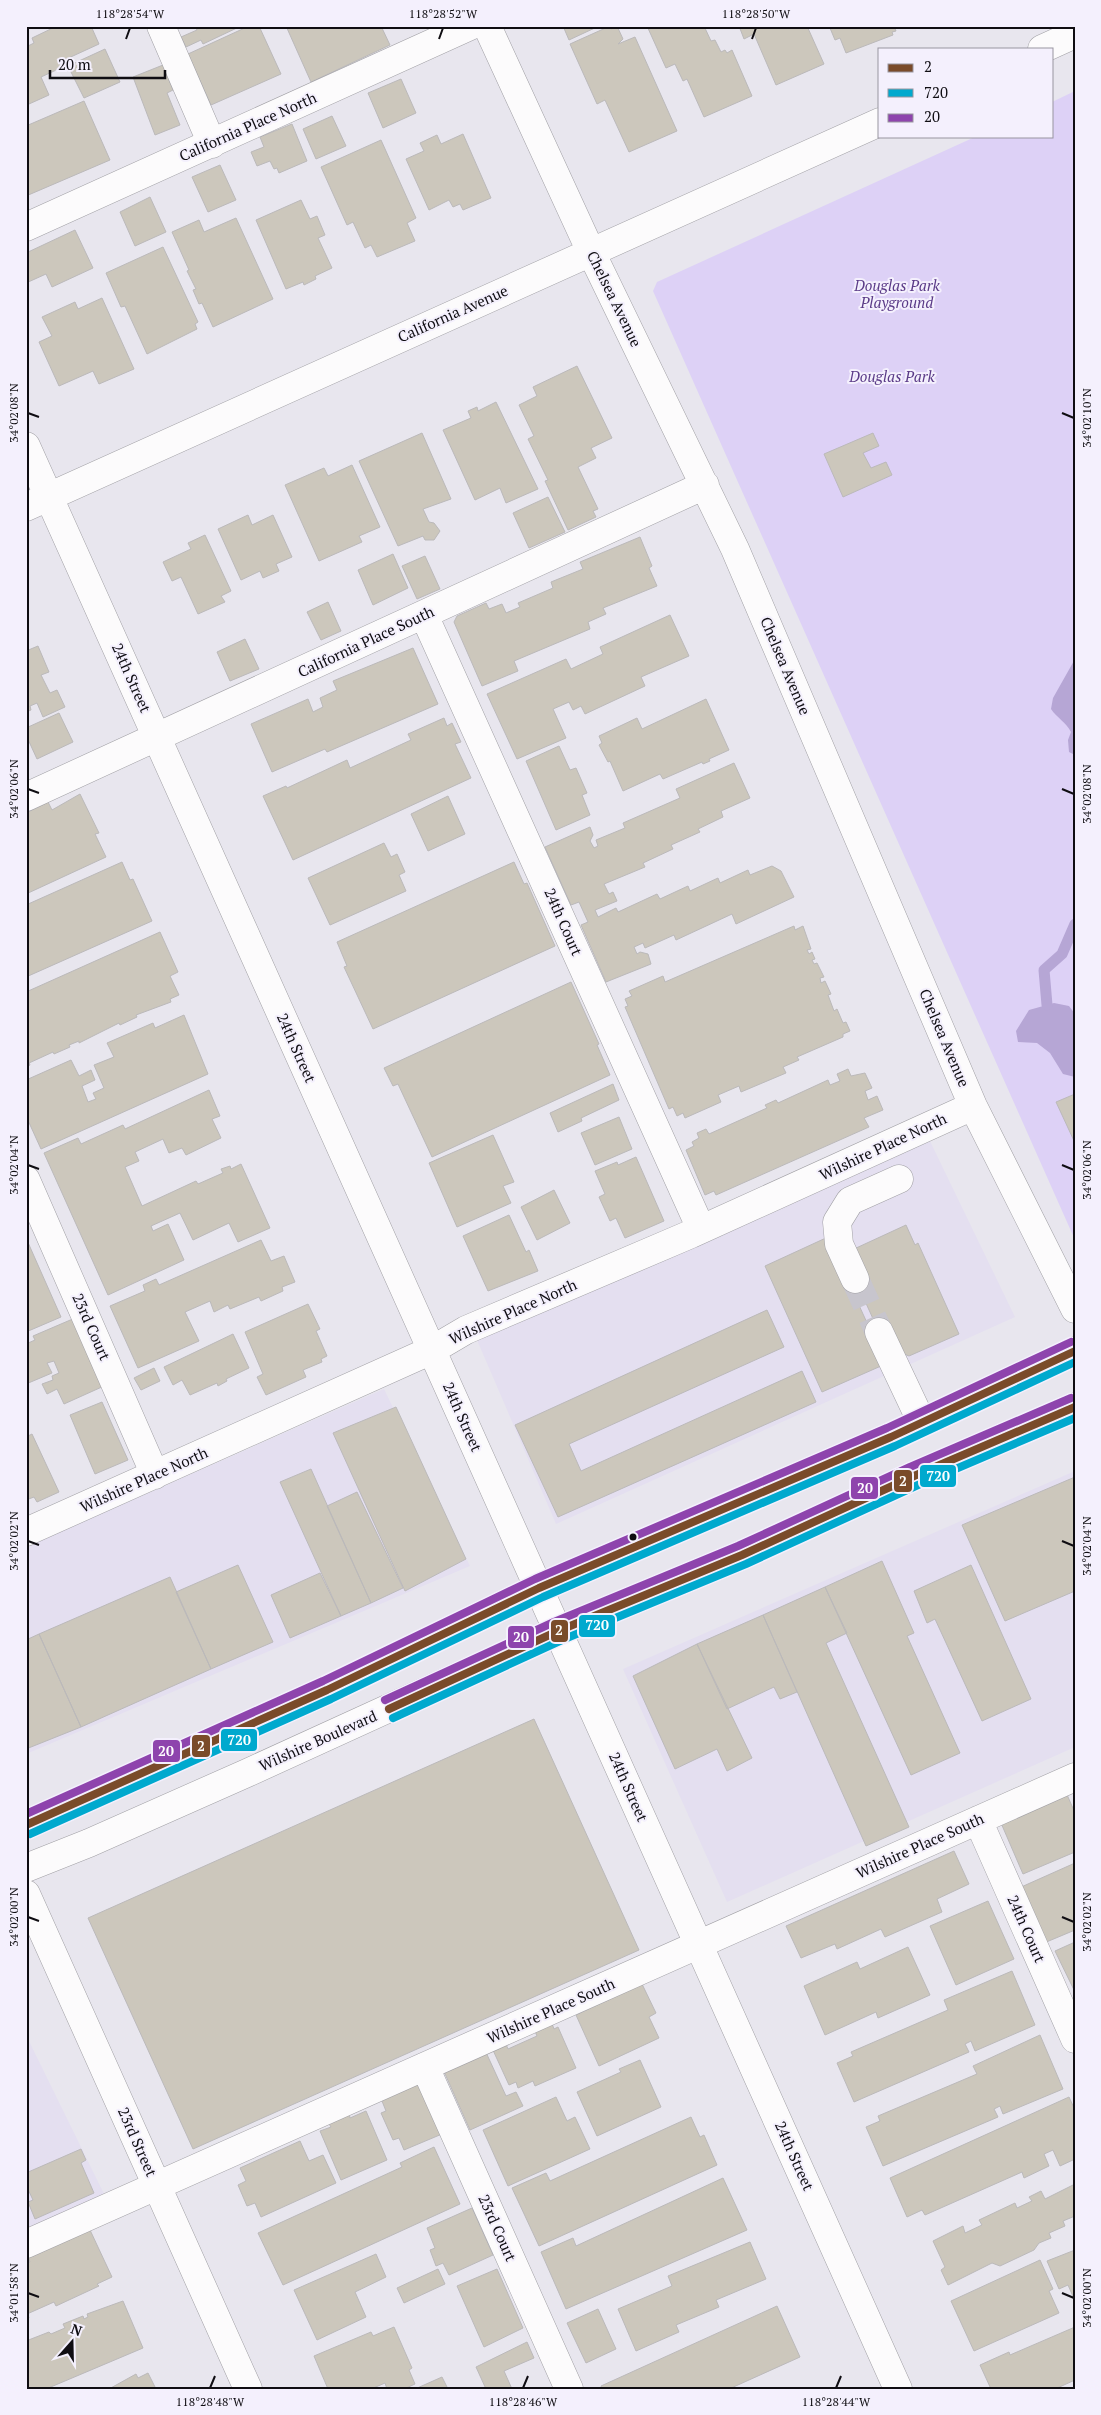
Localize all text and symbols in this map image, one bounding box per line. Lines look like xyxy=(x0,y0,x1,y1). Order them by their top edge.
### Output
text: 118°28'54"W xyxy=(96,6,165,21)
text: 118°28'52"W xyxy=(409,6,478,21)
text: 118°28'50"W xyxy=(722,6,791,21)
scale bar xyxy=(50,48,165,80)
legend xyxy=(878,48,1054,138)
text: 20 m xyxy=(58,54,91,74)
text: 2 xyxy=(924,56,932,76)
text: 720 xyxy=(924,82,948,102)
street label: California Place North xyxy=(176,87,320,165)
text: 20 xyxy=(924,106,940,126)
street label: Chelsea Avenue xyxy=(583,247,647,350)
park label: Douglas Park Playground xyxy=(853,275,940,312)
street label: California Avenue xyxy=(394,280,511,346)
park label: Douglas Park xyxy=(848,366,935,386)
text: 34°02'08"N xyxy=(6,383,21,443)
text: 34°02'10"N xyxy=(1079,388,1094,448)
street label: California Place South xyxy=(294,601,437,681)
street label: Chelsea Avenue xyxy=(756,614,816,718)
street label: 24th Street xyxy=(108,640,156,716)
text: 34°02'06"N xyxy=(6,759,21,819)
text: 34°02'08"N xyxy=(1079,764,1094,824)
street label: 24th Court xyxy=(540,885,588,959)
street label: Chelsea Avenue xyxy=(915,986,975,1090)
street label: 24th Street xyxy=(273,1010,321,1086)
street label: Wilshire Place North xyxy=(816,1108,950,1184)
text: 34°02'04"N xyxy=(6,1135,21,1195)
text: 34°02'06"N xyxy=(1079,1140,1094,1200)
street label: Wilshire Place North xyxy=(445,1274,580,1348)
street label: 23rd Court xyxy=(68,1290,116,1364)
street label: 24th Street xyxy=(439,1379,487,1455)
street label: Wilshire Place North xyxy=(76,1442,211,1516)
line badge: 720 xyxy=(919,1464,957,1488)
text: 720 xyxy=(926,1466,950,1485)
line badge: 2 xyxy=(893,1469,913,1493)
text: 2 xyxy=(899,1471,907,1490)
line badge: 20 xyxy=(850,1476,879,1500)
text: 20 xyxy=(857,1478,873,1497)
text: 34°02'02"N xyxy=(6,1511,21,1571)
text: 34°02'04"N xyxy=(1079,1516,1094,1576)
unlabelled marker xyxy=(628,1532,638,1542)
line badge: 720 xyxy=(578,1614,616,1638)
text: 720 xyxy=(585,1615,609,1634)
line badge: 2 xyxy=(550,1619,569,1643)
text: 2 xyxy=(555,1620,563,1639)
line badge: 20 xyxy=(507,1625,535,1649)
text: 20 xyxy=(513,1627,529,1646)
street label: Wilshire Boulevard xyxy=(256,1705,380,1775)
line badge: 720 xyxy=(220,1728,258,1752)
text: 720 xyxy=(227,1730,251,1749)
line badge: 2 xyxy=(191,1734,211,1758)
text: 2 xyxy=(197,1736,205,1755)
line badge: 20 xyxy=(152,1739,181,1763)
text: 20 xyxy=(158,1741,174,1760)
street label: 24th Street xyxy=(605,1749,653,1825)
street label: Wilshire Place South xyxy=(852,1808,987,1882)
text: 34°02'00"N xyxy=(6,1887,21,1947)
street label: 24th Court xyxy=(1003,1892,1051,1966)
text: 34°02'02"N xyxy=(1079,1892,1094,1952)
street label: Wilshire Place South xyxy=(483,1973,618,2047)
street label: 23rd Street xyxy=(114,2104,162,2180)
street label: 24th Street xyxy=(771,2118,819,2194)
street label: 23rd Court xyxy=(474,2191,522,2265)
text: 34°01'58"N xyxy=(6,2263,21,2323)
text: 34°02'00"N xyxy=(1079,2268,1094,2328)
north arrow xyxy=(48,2318,98,2368)
text: N xyxy=(68,2319,85,2340)
text: 118°28'48"W xyxy=(176,2394,245,2409)
text: 118°28'46"W xyxy=(489,2394,558,2409)
text: 118°28'44"W xyxy=(802,2394,871,2409)

